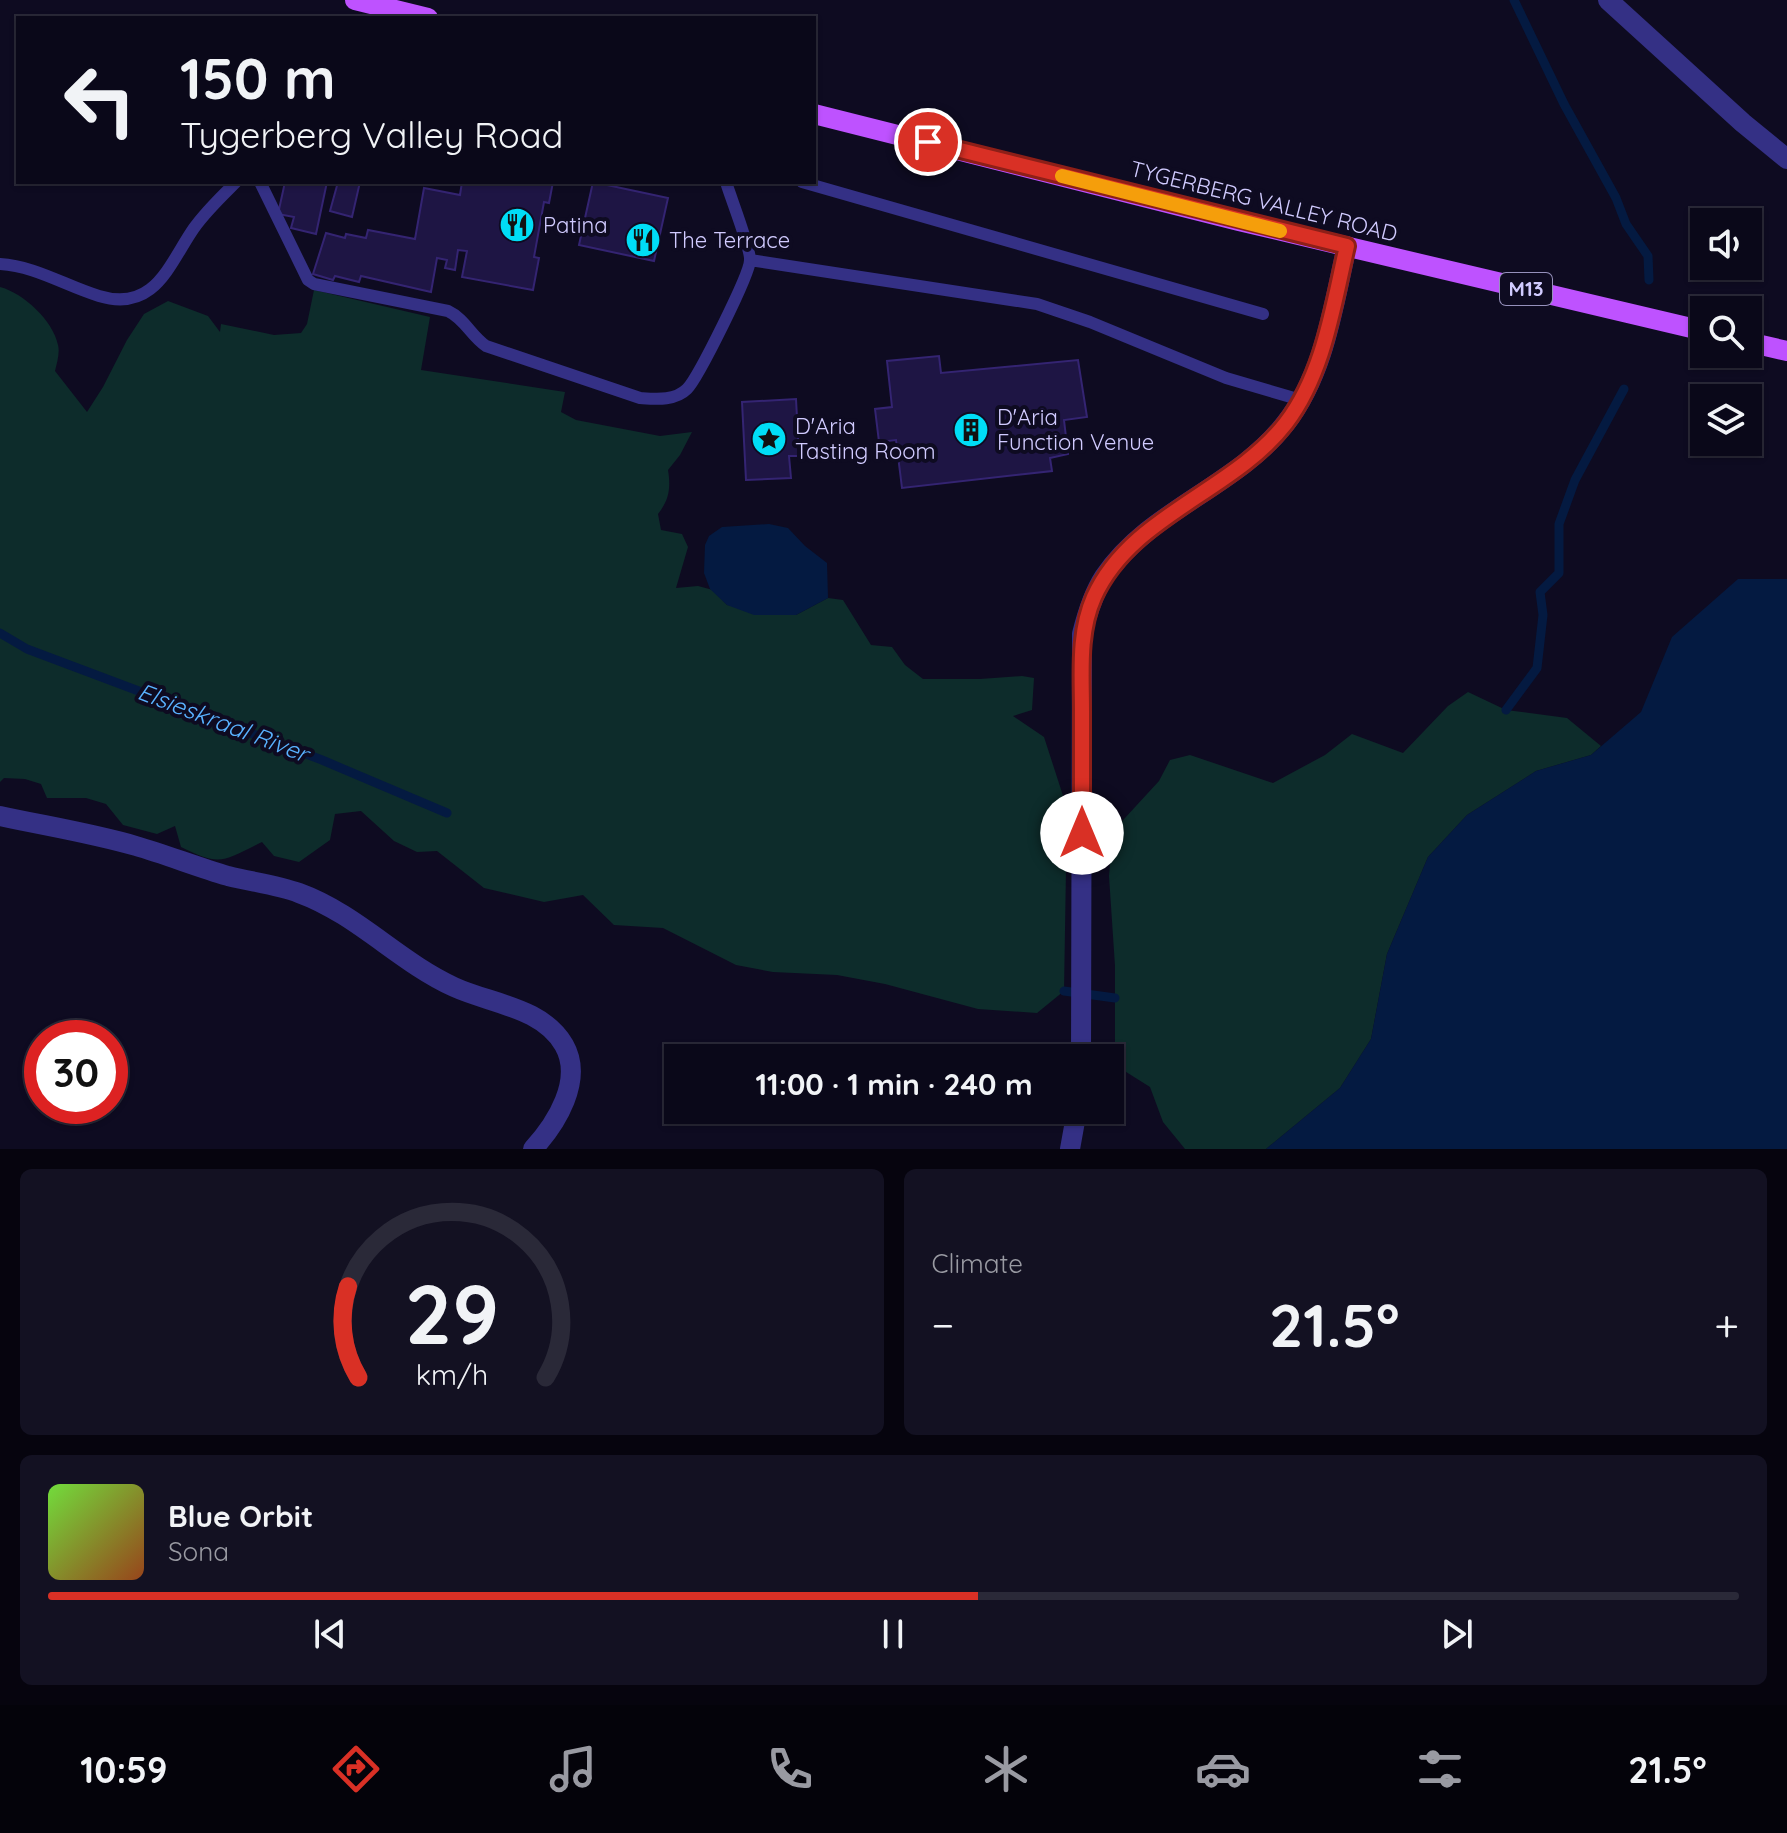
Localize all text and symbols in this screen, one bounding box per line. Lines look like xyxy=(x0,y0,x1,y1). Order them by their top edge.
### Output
text: 150 m xyxy=(180,43,336,113)
icon: left xyxy=(48,48,152,152)
pin xyxy=(894,108,962,176)
text: Tygerberg Valley Road xyxy=(180,112,563,157)
icon: arrive xyxy=(906,120,950,164)
street label: TYGERBERG VALLEY ROAD xyxy=(1128,154,1400,248)
restaurant icon: Patina xyxy=(498,206,536,244)
map controls xyxy=(1690,208,1762,456)
button: sound xyxy=(1690,208,1762,280)
place label: Patina xyxy=(543,211,608,239)
restaurant icon: The Terrace xyxy=(624,221,662,259)
place label: The Terrace xyxy=(669,226,790,254)
road number: M13 xyxy=(1500,273,1552,305)
button: search xyxy=(1690,296,1762,368)
button: layers xyxy=(1690,384,1762,456)
place label: D'Aria Function Venue xyxy=(997,403,1154,456)
building icon: D'Aria Function Venue xyxy=(952,411,990,449)
place label: D'Aria Tasting Room xyxy=(795,412,936,465)
place icon: D'Aria Tasting Room xyxy=(750,420,788,458)
water label: Elsieskraal River xyxy=(134,676,315,769)
position arrow xyxy=(1040,791,1124,875)
speed limit sign: 30 xyxy=(24,1020,128,1124)
text: 11:00 · 1 min · 240 m xyxy=(755,1065,1033,1103)
text: Climate xyxy=(932,1247,1023,1280)
text: 29 xyxy=(404,1261,499,1365)
text: 21.5° xyxy=(1269,1287,1400,1362)
text: − xyxy=(932,1297,954,1352)
text: + xyxy=(1714,1297,1739,1352)
text: km/h xyxy=(415,1356,488,1392)
text: Blue Orbit xyxy=(168,1497,313,1535)
text: Sona xyxy=(168,1535,229,1568)
icon: previous xyxy=(308,1612,352,1656)
icon: pause xyxy=(871,1612,915,1656)
icon: next xyxy=(1435,1612,1479,1656)
icon: directions xyxy=(328,1741,384,1797)
icon: music xyxy=(545,1741,601,1797)
icon: phone xyxy=(762,1741,818,1797)
icon: climate xyxy=(978,1741,1034,1797)
icon: car xyxy=(1195,1741,1251,1797)
icon: filters xyxy=(1412,1741,1468,1797)
text: 10:59 xyxy=(80,1747,167,1792)
text: 21.5° xyxy=(1628,1747,1707,1792)

